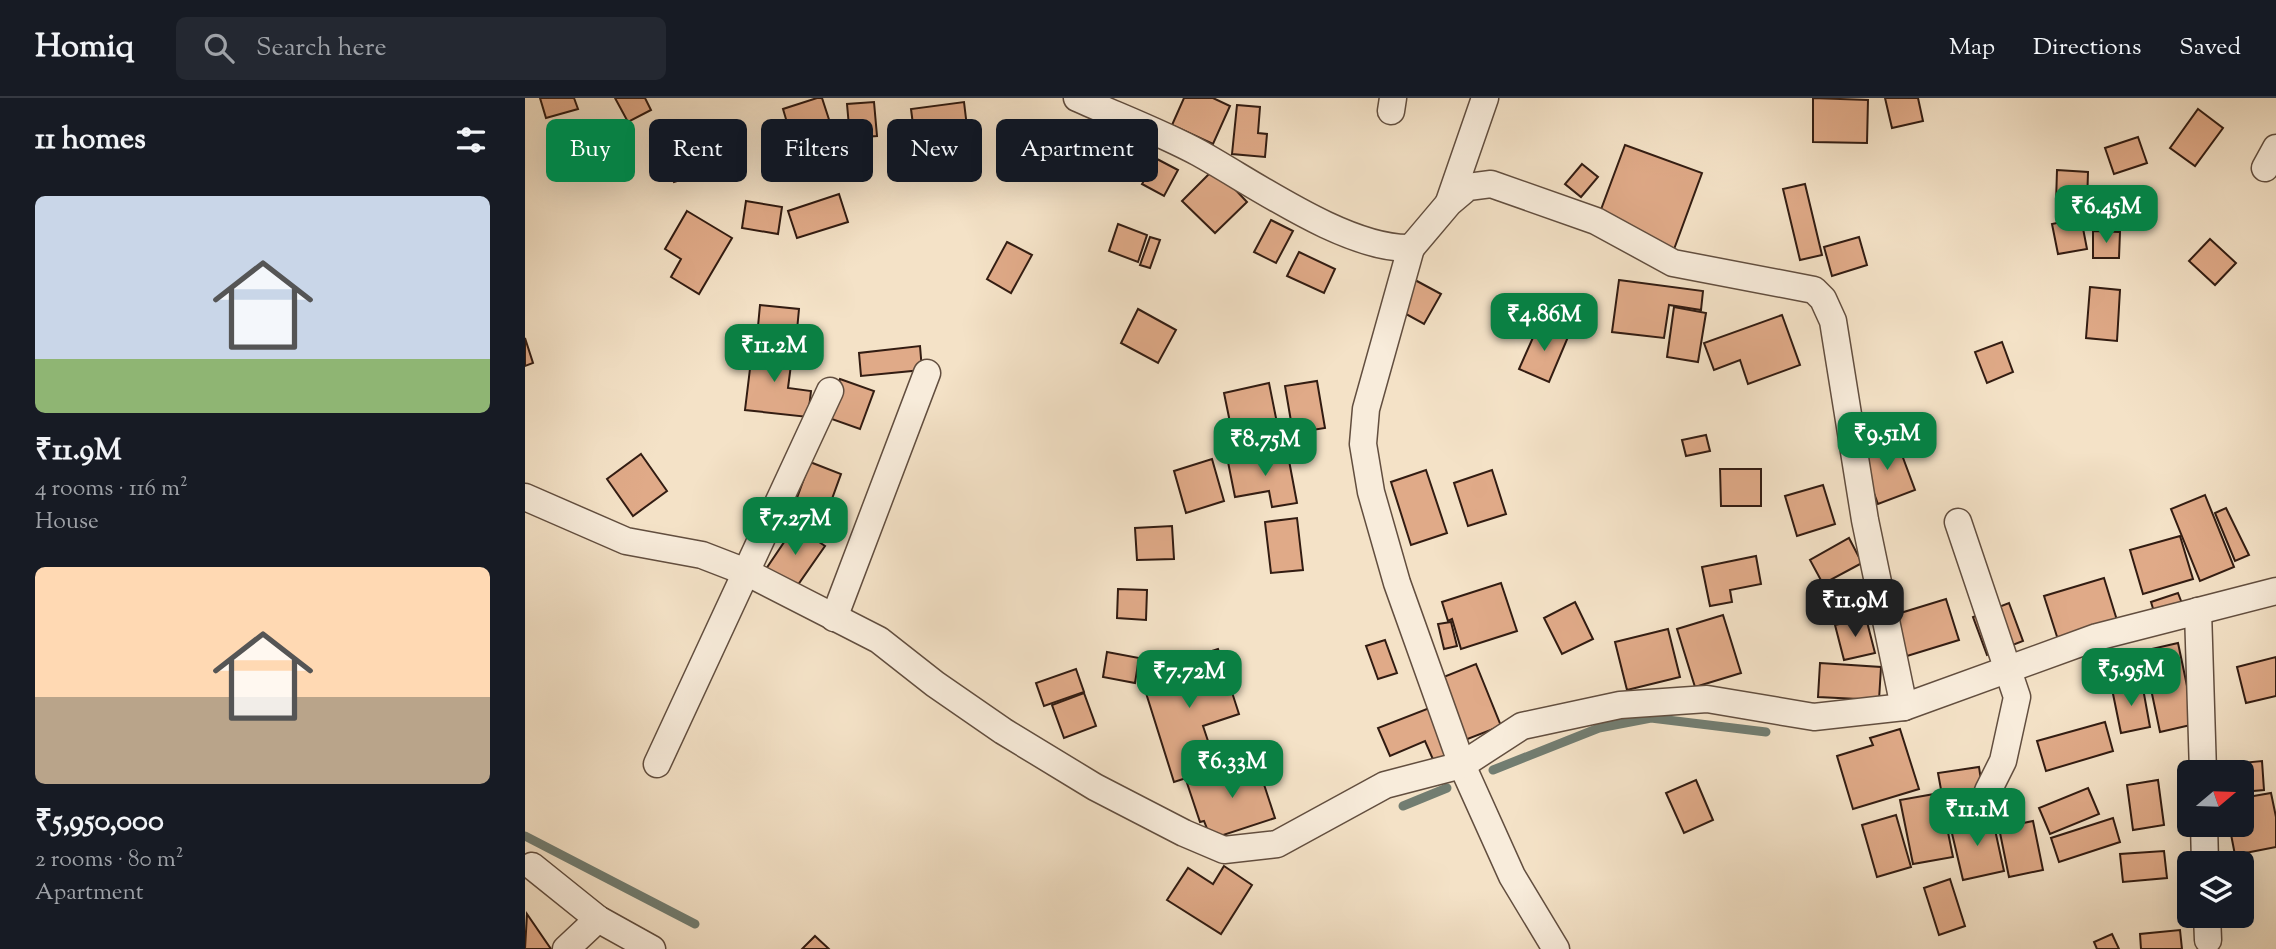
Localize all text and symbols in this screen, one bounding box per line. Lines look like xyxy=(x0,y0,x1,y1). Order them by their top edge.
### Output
search box xyxy=(176,17,666,80)
text: Homiq xyxy=(35,24,134,72)
icon: search xyxy=(200,29,238,67)
text: Search here xyxy=(256,30,387,67)
text: Map xyxy=(1949,31,1995,65)
text: Directions xyxy=(2033,31,2141,65)
text: Saved xyxy=(2179,31,2241,65)
text: 11 homes xyxy=(35,119,146,162)
chip: Buy xyxy=(546,119,635,182)
chip: Rent xyxy=(649,119,747,182)
chip: Filters xyxy=(761,119,873,182)
chip: New xyxy=(887,119,982,182)
chip: Apartment xyxy=(996,119,1158,182)
icon: filters xyxy=(452,121,490,159)
pin: ₹6.45M xyxy=(2049,186,2163,245)
text: ₹6.45M xyxy=(2071,191,2141,224)
icon: home xyxy=(200,242,326,368)
pin: ₹4.86M xyxy=(1487,294,1601,353)
text: ₹4.86M xyxy=(1507,299,1581,332)
pin: ₹11.2M xyxy=(717,324,831,384)
text: ₹11.2M xyxy=(741,330,807,363)
pin: ₹9.51M xyxy=(1830,412,1944,472)
pin: ₹8.75M xyxy=(1208,418,1322,478)
text: ₹9.51M xyxy=(1854,418,1920,451)
text: ₹8.75M xyxy=(1230,424,1300,457)
text: ₹11.9M xyxy=(35,430,122,473)
text: 4 rooms · 116 m² xyxy=(35,473,188,506)
pin: ₹7.27M xyxy=(738,498,852,557)
text: ₹7.27M xyxy=(759,503,831,536)
text: House xyxy=(35,506,99,539)
pin: ₹11.9M xyxy=(1798,580,1912,639)
text: ₹11.9M xyxy=(1822,585,1888,618)
icon: home xyxy=(200,613,326,739)
pin: ₹5.95M xyxy=(2074,648,2188,708)
pin: ₹7.72M xyxy=(1132,650,1246,710)
text: ₹5.95M xyxy=(2098,654,2164,687)
text: ₹7.72M xyxy=(1153,656,1225,689)
pin: ₹6.33M xyxy=(1175,740,1289,800)
text: ₹6.33M xyxy=(1197,746,1267,779)
north arrow xyxy=(2177,760,2254,836)
map controls xyxy=(2177,760,2254,928)
pin: ₹11.1M xyxy=(1920,788,2034,848)
text: ₹11.1M xyxy=(1945,794,2009,827)
text: ₹5,950,000 xyxy=(35,801,164,844)
text: 2 rooms · 80 m² xyxy=(35,844,183,877)
button: layers xyxy=(2177,851,2254,928)
text: Apartment xyxy=(35,877,144,910)

